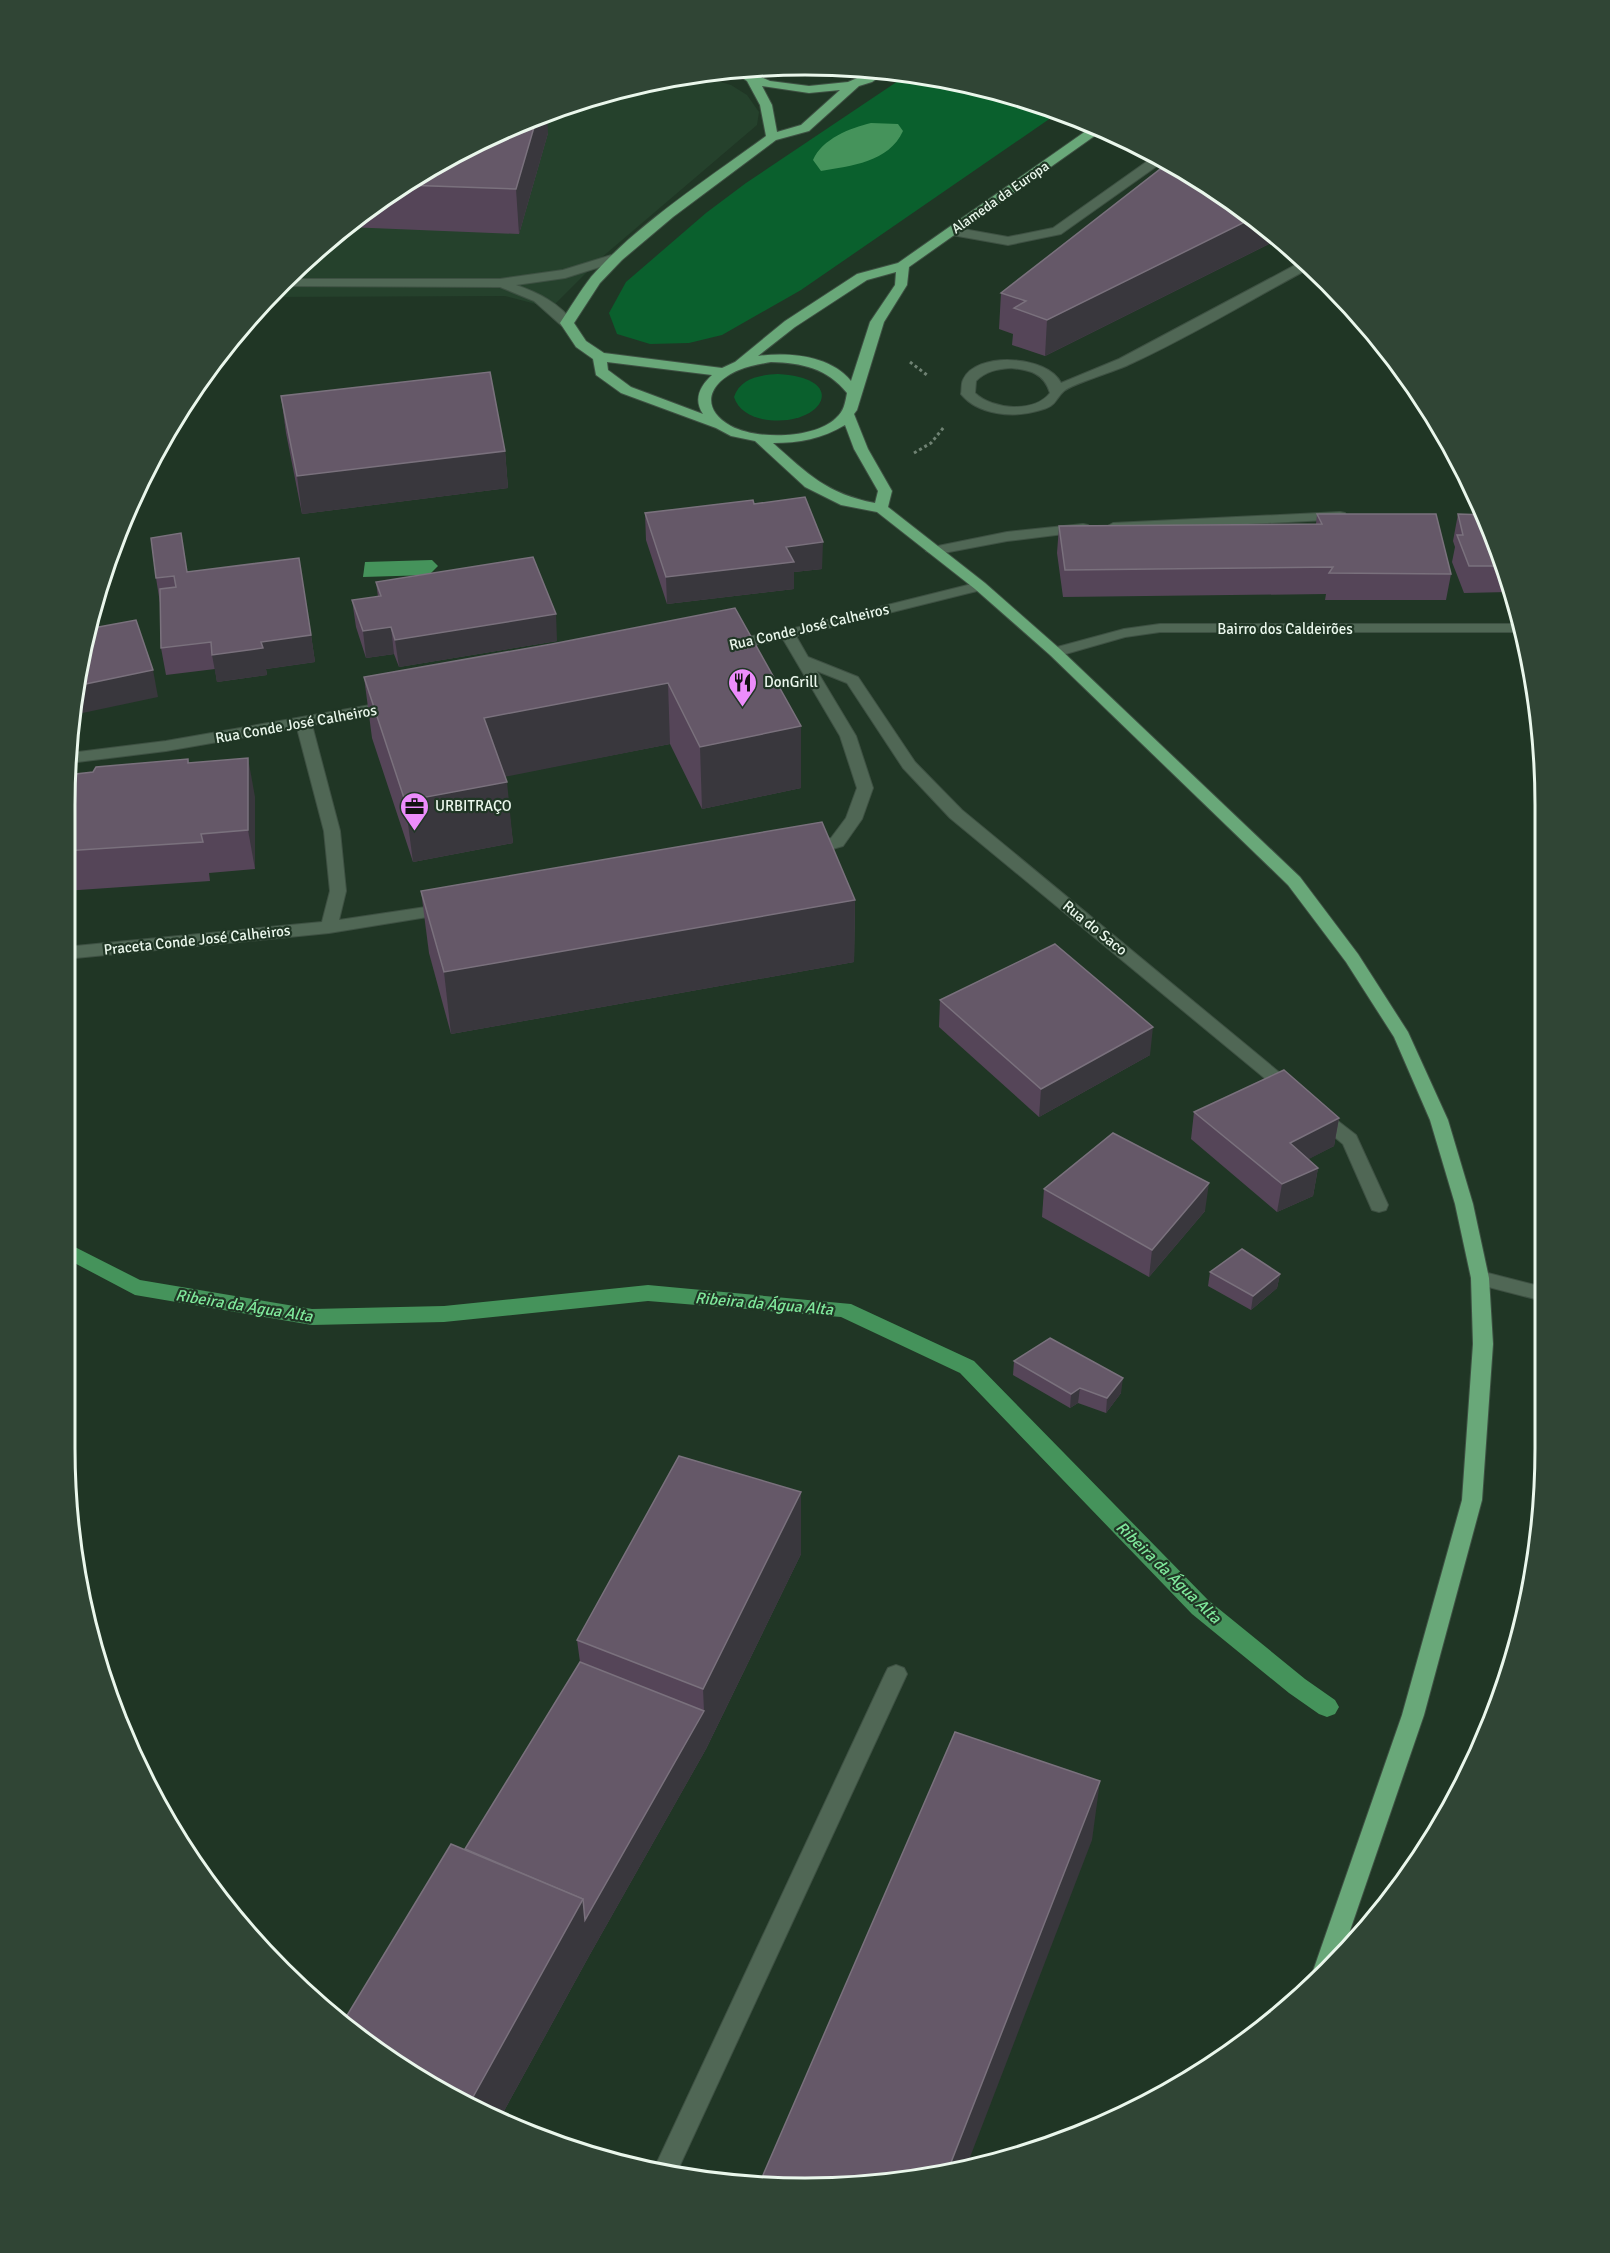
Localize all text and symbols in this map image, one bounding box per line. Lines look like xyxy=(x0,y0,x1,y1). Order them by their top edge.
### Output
street label: Alameda da Europa xyxy=(948,157,1052,237)
street label: Rua Conde José Calheiros xyxy=(727,600,891,654)
street label: Bairro dos Caldeirões xyxy=(1217,620,1353,638)
restaurant icon: DonGrill xyxy=(727,666,759,708)
place label: DonGrill xyxy=(764,673,818,691)
street label: Rua Conde José Calheiros xyxy=(214,701,379,747)
office icon: URBITRAÇO xyxy=(398,790,430,832)
place label: URBITRAÇO xyxy=(435,797,512,815)
street label: Rua do Saco xyxy=(1059,897,1131,960)
street label: Praceta Conde José Calheiros xyxy=(103,921,292,959)
water label: Ribeira da Água Alta xyxy=(174,1285,315,1327)
water label: Ribeira da Água Alta xyxy=(694,1288,835,1320)
water label: Ribeira da Água Alta xyxy=(1112,1517,1226,1629)

